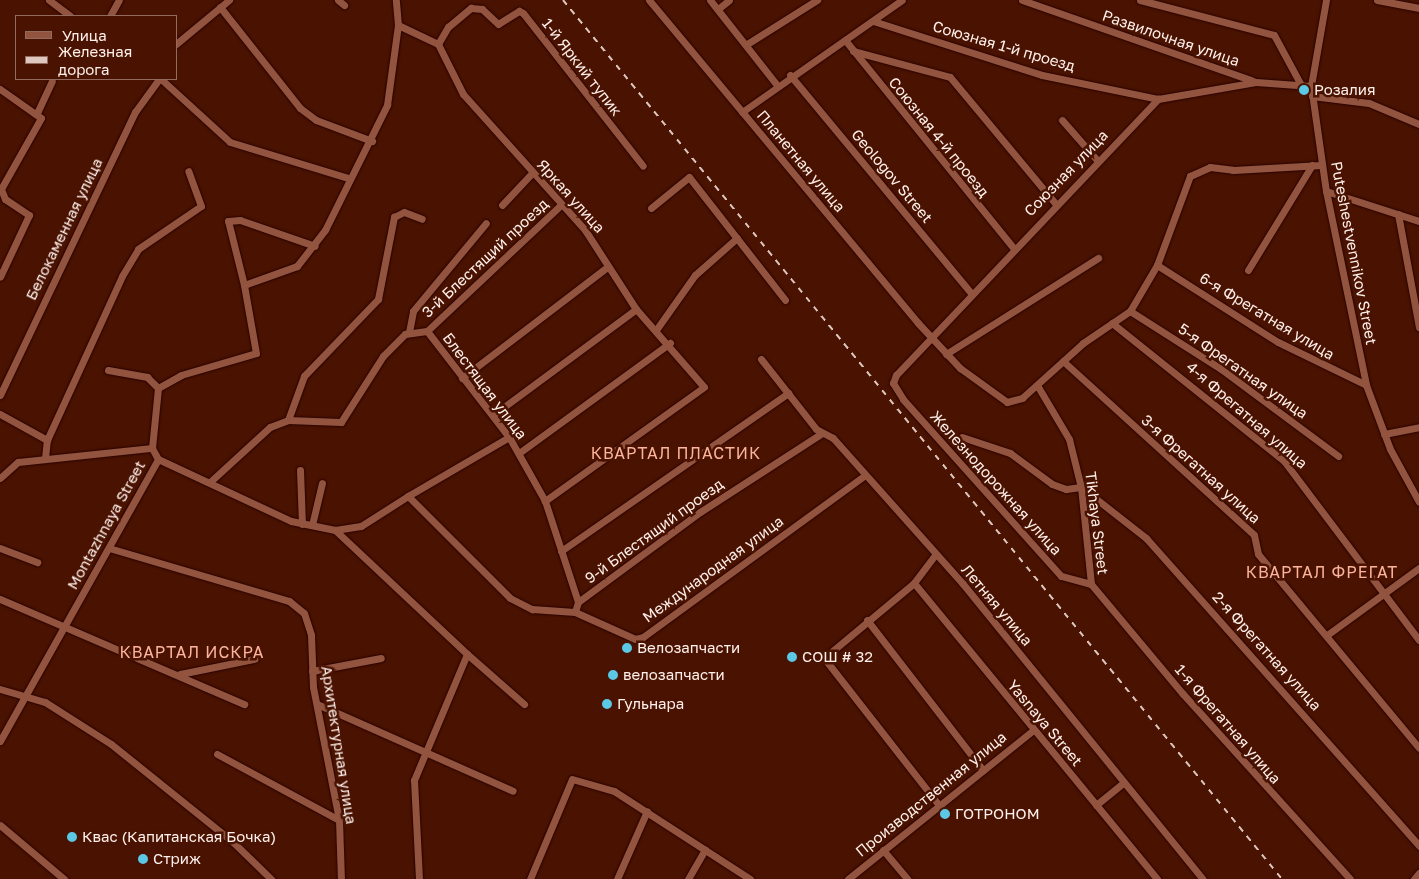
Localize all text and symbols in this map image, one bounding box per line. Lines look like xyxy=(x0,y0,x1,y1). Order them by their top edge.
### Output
street label: Развилочная улица xyxy=(1100,6,1242,70)
legend xyxy=(15,15,178,80)
street label: 1-й Яркий тупик xyxy=(538,15,626,119)
street label: Союзная 1-й проезд xyxy=(931,17,1077,75)
text: Улица xyxy=(62,26,107,44)
text: Железная дорога xyxy=(58,42,132,78)
street label: Союзная 4-й проезд xyxy=(885,73,993,201)
place label: Розалия xyxy=(1314,81,1375,99)
marker: Розалия xyxy=(1298,84,1310,96)
street label: Планетная улица xyxy=(753,106,849,216)
street label: Geologov Street xyxy=(848,126,936,226)
street label: Союзная улица xyxy=(1020,126,1112,220)
street label: Белокаменная улица xyxy=(22,155,106,303)
street label: Яркая улица xyxy=(533,156,609,236)
street label: Puteshestvennikov Street xyxy=(1327,160,1381,346)
street label: 3-й Блестящий проезд xyxy=(418,195,552,321)
street label: 6-я Фрегатная улица xyxy=(1196,269,1338,363)
street label: 5-я Фрегатная улица xyxy=(1175,320,1311,422)
street label: Блестящая улица xyxy=(439,329,531,443)
street label: 4-я Фрегатная улица xyxy=(1183,358,1311,472)
street label: Железнодорожная улица xyxy=(926,407,1066,559)
street label: 3-я Фрегатная улица xyxy=(1138,411,1264,527)
district label: КВАРТАЛ ПЛАСТИК xyxy=(589,443,763,463)
street label: Montazhnaya Street xyxy=(63,458,149,592)
street label: Tikhaya Street xyxy=(1082,470,1112,576)
street label: 9-й Блестящий проезд xyxy=(581,475,727,587)
street label: Международная улица xyxy=(639,512,787,626)
street label: Летняя улица xyxy=(958,561,1036,649)
district label: КВАРТАЛ ФРЕГАТ xyxy=(1244,562,1400,582)
street label: 2-я Фрегатная улица xyxy=(1209,588,1325,714)
place label: Велозапчасти xyxy=(637,639,740,657)
district label: КВАРТАЛ ИСКРА xyxy=(118,642,266,662)
marker: Велозапчасти xyxy=(621,642,633,654)
place label: СОШ # 32 xyxy=(802,648,873,666)
marker: СОШ # 32 xyxy=(786,651,798,663)
street label: 1-я Фрегатная улица xyxy=(1171,661,1285,787)
street label: Архитектурная улица xyxy=(318,665,360,825)
place label: велозапчасти xyxy=(623,666,725,684)
marker: велозапчасти xyxy=(607,669,619,681)
street label: Yasnaya Street xyxy=(1004,676,1086,770)
place label: Гульнара xyxy=(617,695,684,713)
marker: Гульнара xyxy=(601,698,613,710)
street label: Производственная улица xyxy=(852,728,1010,860)
place label: ГОТРОНОМ xyxy=(955,805,1040,823)
marker: ГОТРОНОМ xyxy=(939,808,951,820)
place label: Квас (Капитанская Бочка) xyxy=(82,828,276,846)
marker: Квас (Капитанская Бочка) xyxy=(66,831,78,843)
place label: Стриж xyxy=(153,850,201,868)
marker: Стриж xyxy=(137,853,149,865)

